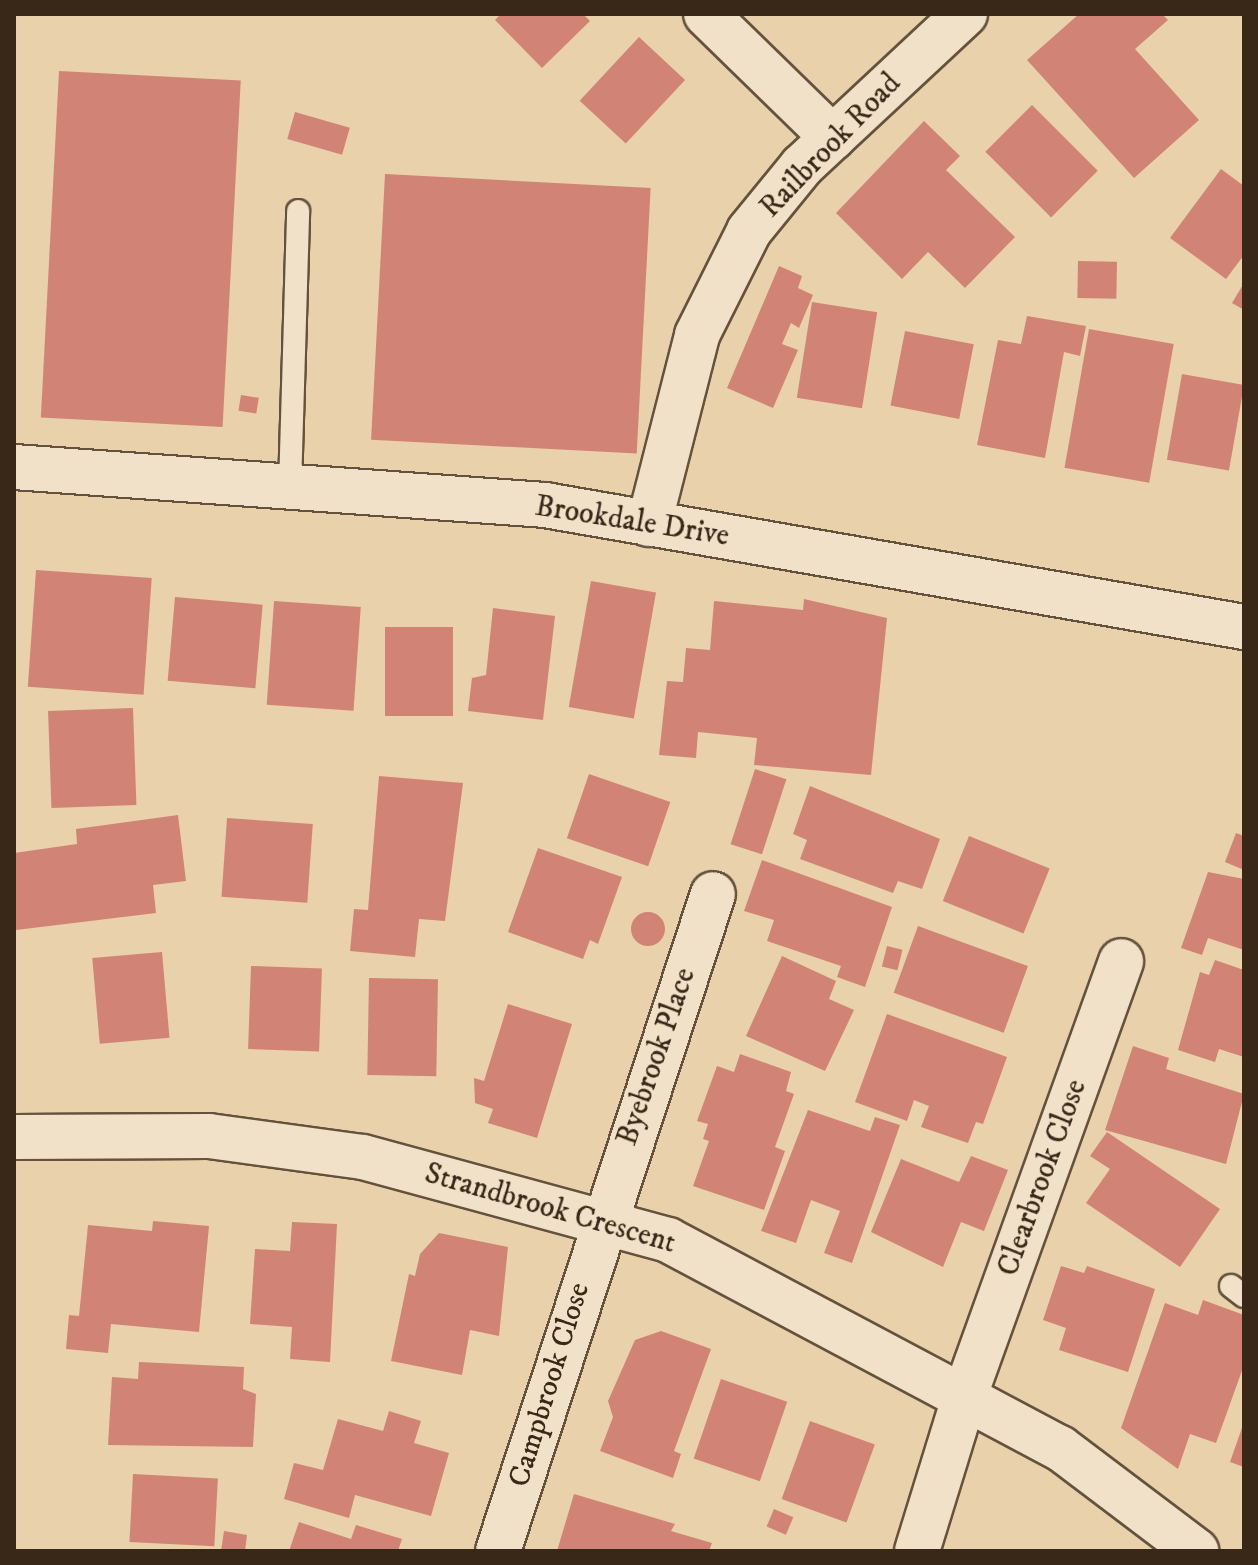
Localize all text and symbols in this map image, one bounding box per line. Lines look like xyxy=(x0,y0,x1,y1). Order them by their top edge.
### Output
street label: Railbrook Road xyxy=(753,66,909,226)
street label: Brookdale Drive xyxy=(532,489,732,555)
street label: Byebrook Place xyxy=(610,963,704,1151)
street label: Clearbrook Close xyxy=(991,1075,1095,1281)
street label: Strandbrook Crescent xyxy=(420,1156,680,1262)
street label: Campbrook Close xyxy=(502,1279,598,1491)

